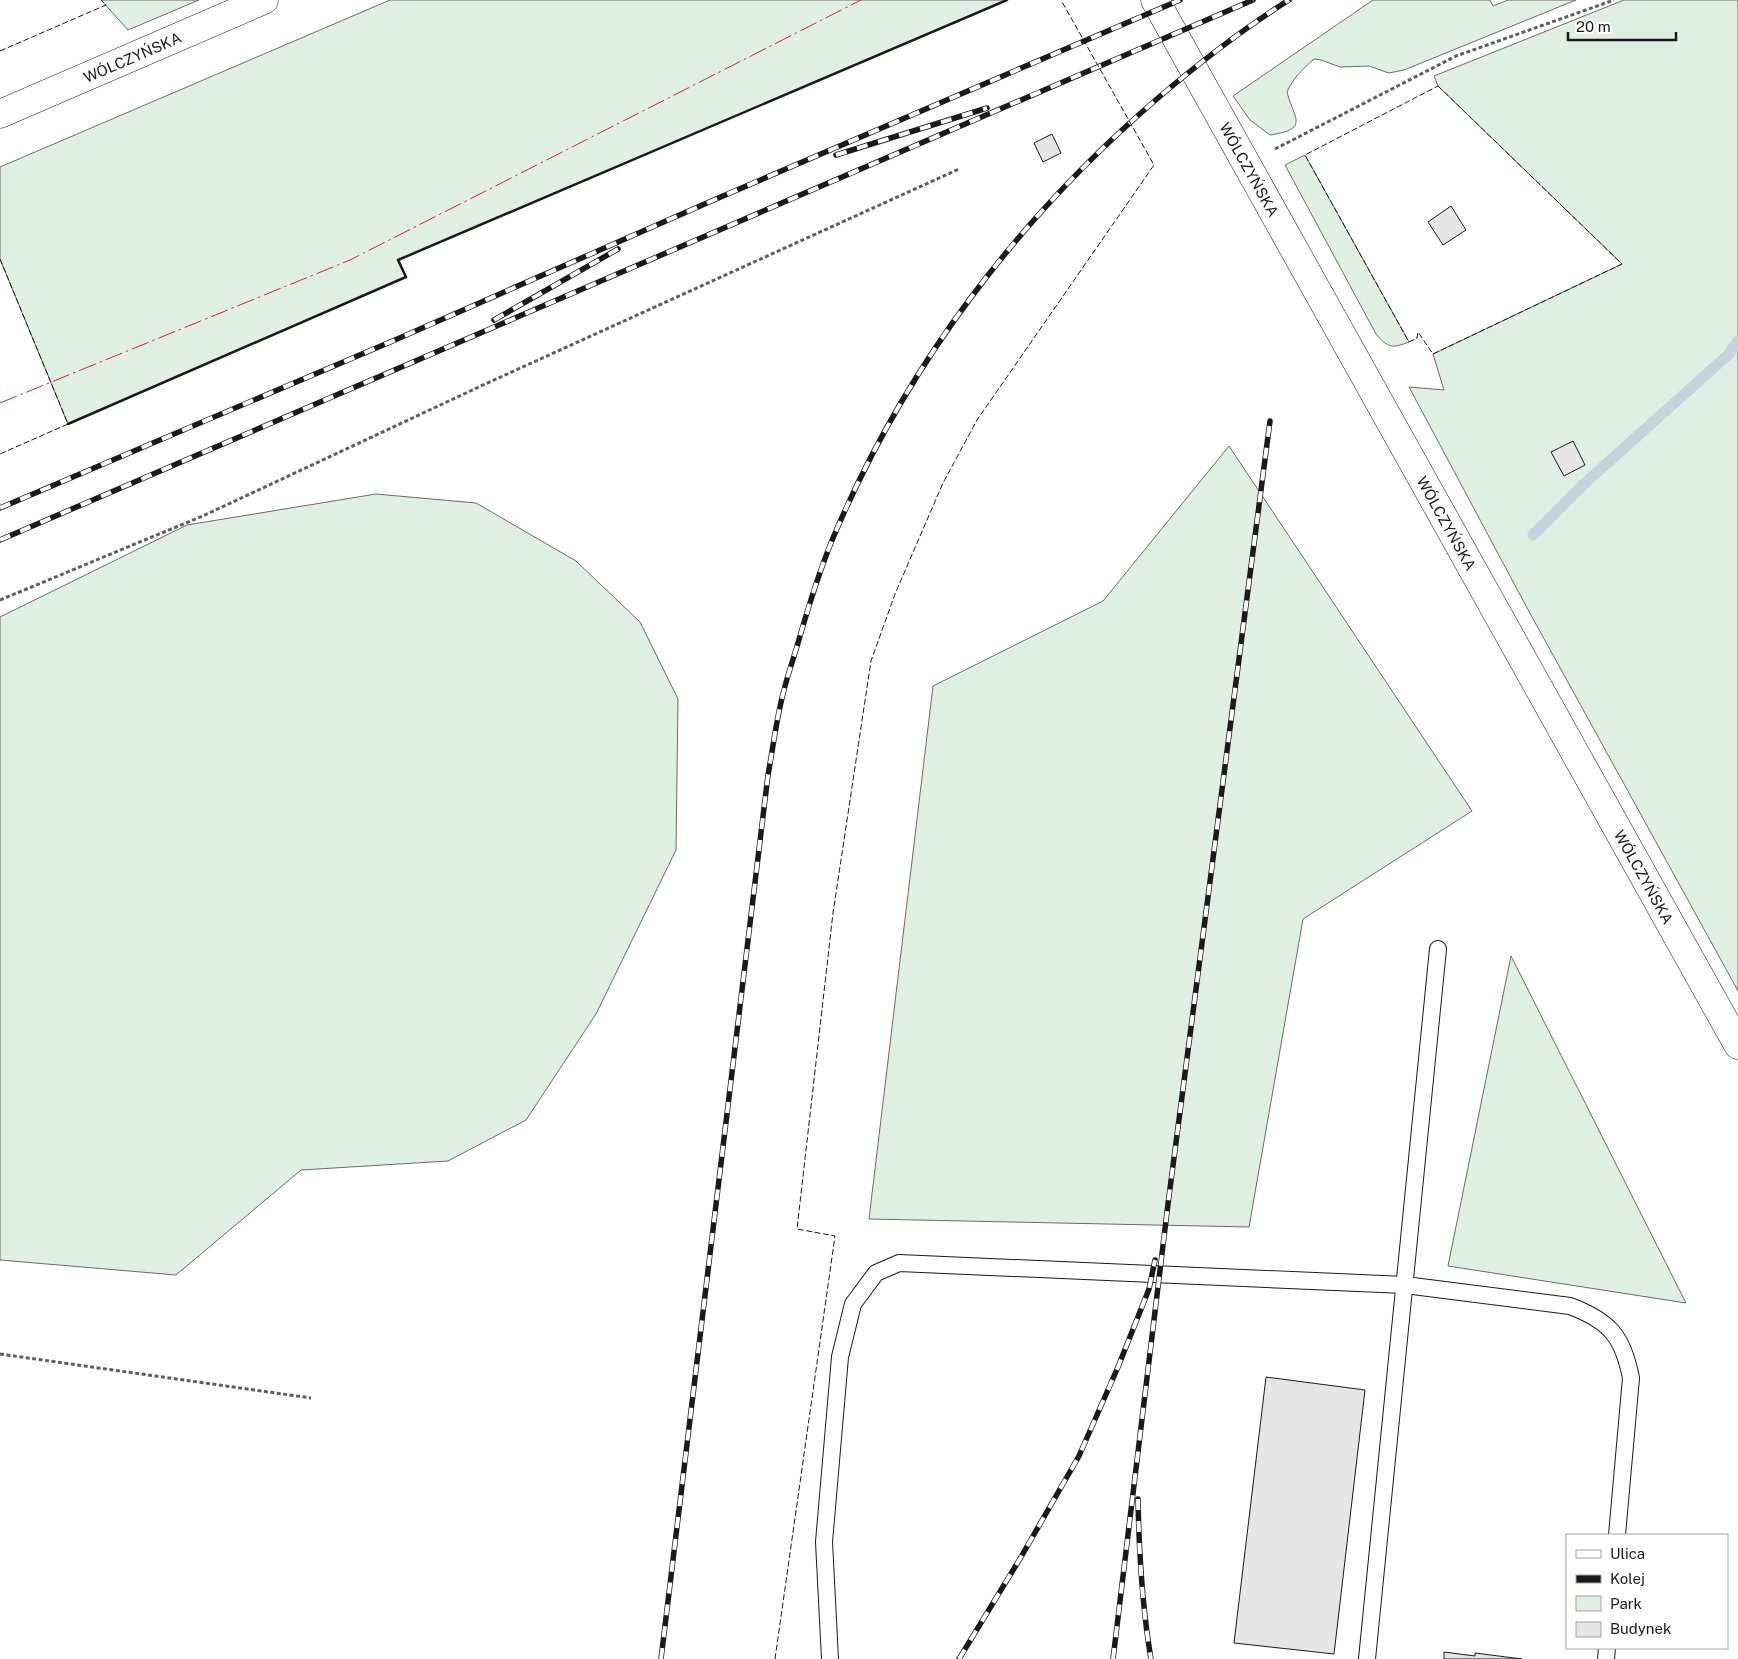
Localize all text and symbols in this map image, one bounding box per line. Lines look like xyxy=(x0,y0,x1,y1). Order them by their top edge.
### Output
scale bar xyxy=(1568,10,1676,42)
text: 20 m xyxy=(1576,18,1611,35)
street label: WÓLCZYŃSKA xyxy=(81,28,184,86)
street label: WÓLCZYŃSKA xyxy=(1217,119,1283,220)
street label: WÓLCZYŃSKA xyxy=(1414,473,1480,573)
street label: WÓLCZYŃSKA xyxy=(1611,827,1677,927)
legend xyxy=(1566,1534,1728,1649)
text: Ulica xyxy=(1610,1545,1645,1562)
text: Kolej xyxy=(1610,1570,1645,1587)
text: Park xyxy=(1610,1595,1642,1612)
text: Budynek xyxy=(1610,1620,1671,1637)

